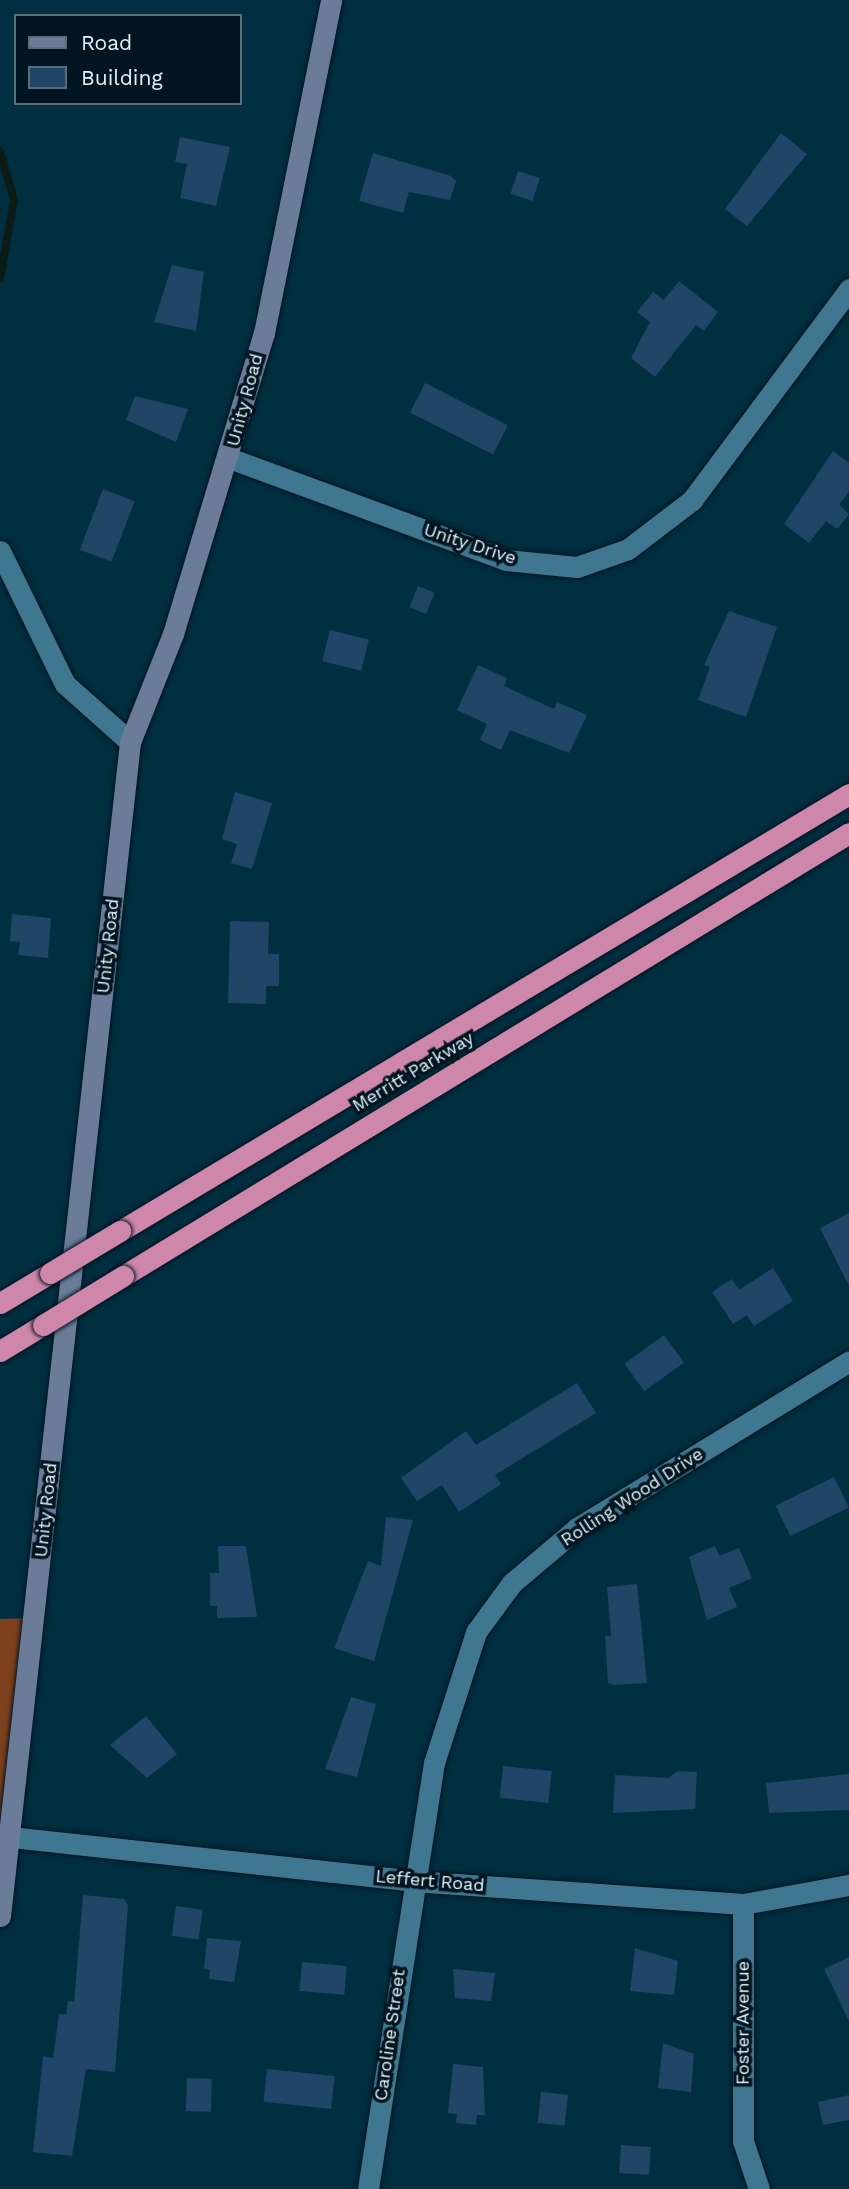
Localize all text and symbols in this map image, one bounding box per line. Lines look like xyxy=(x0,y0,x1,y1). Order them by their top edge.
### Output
legend xyxy=(14,14,242,105)
text: Road xyxy=(81,30,132,55)
text: Building xyxy=(81,65,163,90)
street label: Unity Road xyxy=(222,351,268,449)
street label: Unity Drive xyxy=(421,519,519,569)
street label: Unity Road xyxy=(92,897,124,995)
street label: Merritt Parkway xyxy=(348,1027,478,1117)
street label: Rolling Wood Drive xyxy=(557,1443,707,1551)
street label: Unity Road xyxy=(30,1461,62,1559)
street label: Leffert Road xyxy=(375,1865,485,1897)
street label: Foster Avenue xyxy=(732,1960,754,2086)
street label: Caroline Street xyxy=(370,1968,410,2102)

